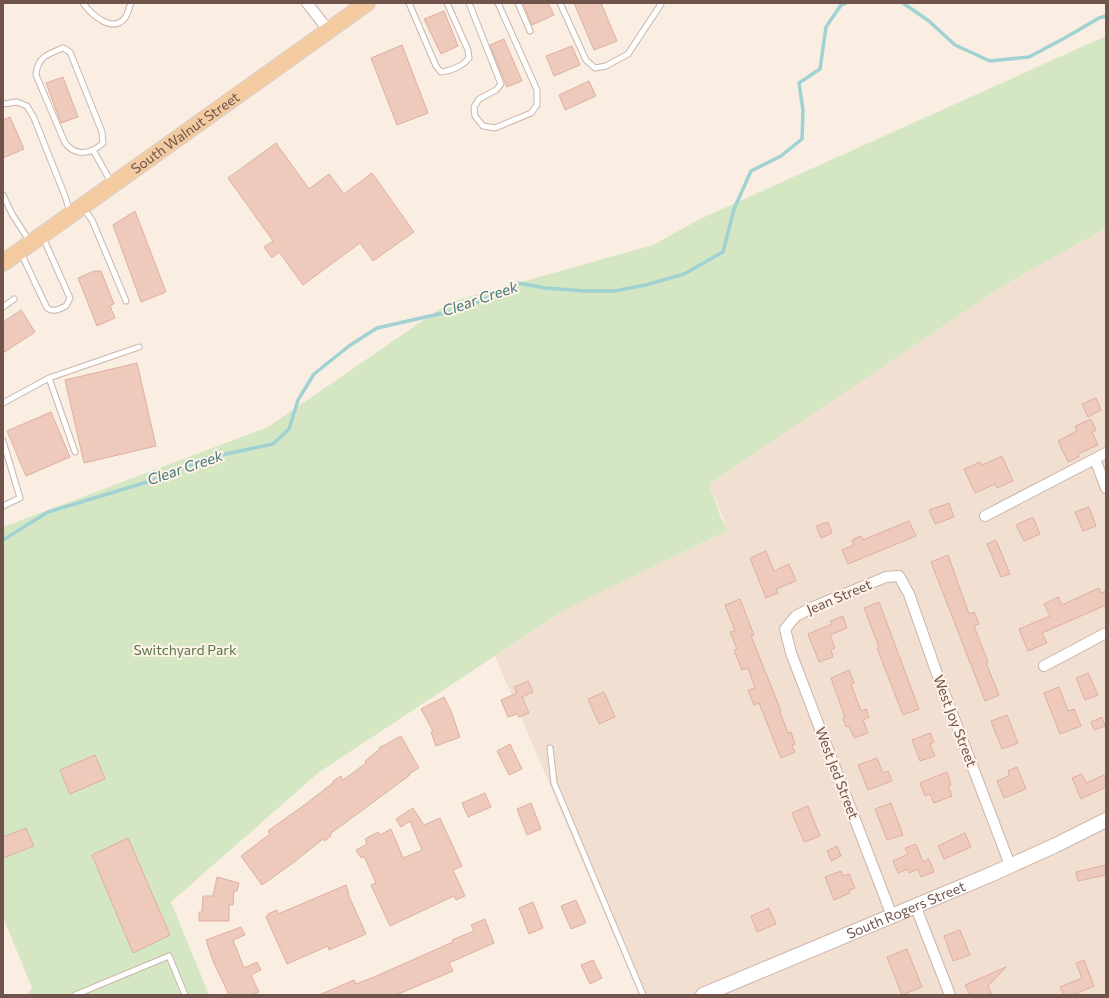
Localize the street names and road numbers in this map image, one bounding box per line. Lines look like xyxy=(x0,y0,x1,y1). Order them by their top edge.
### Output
street label: South Walnut Street xyxy=(127,88,243,177)
street label: Jean Street xyxy=(804,575,874,618)
street label: West Joy Street xyxy=(930,672,981,769)
street label: West Jed Street xyxy=(812,724,863,821)
street label: South Rogers Street xyxy=(844,877,968,942)

